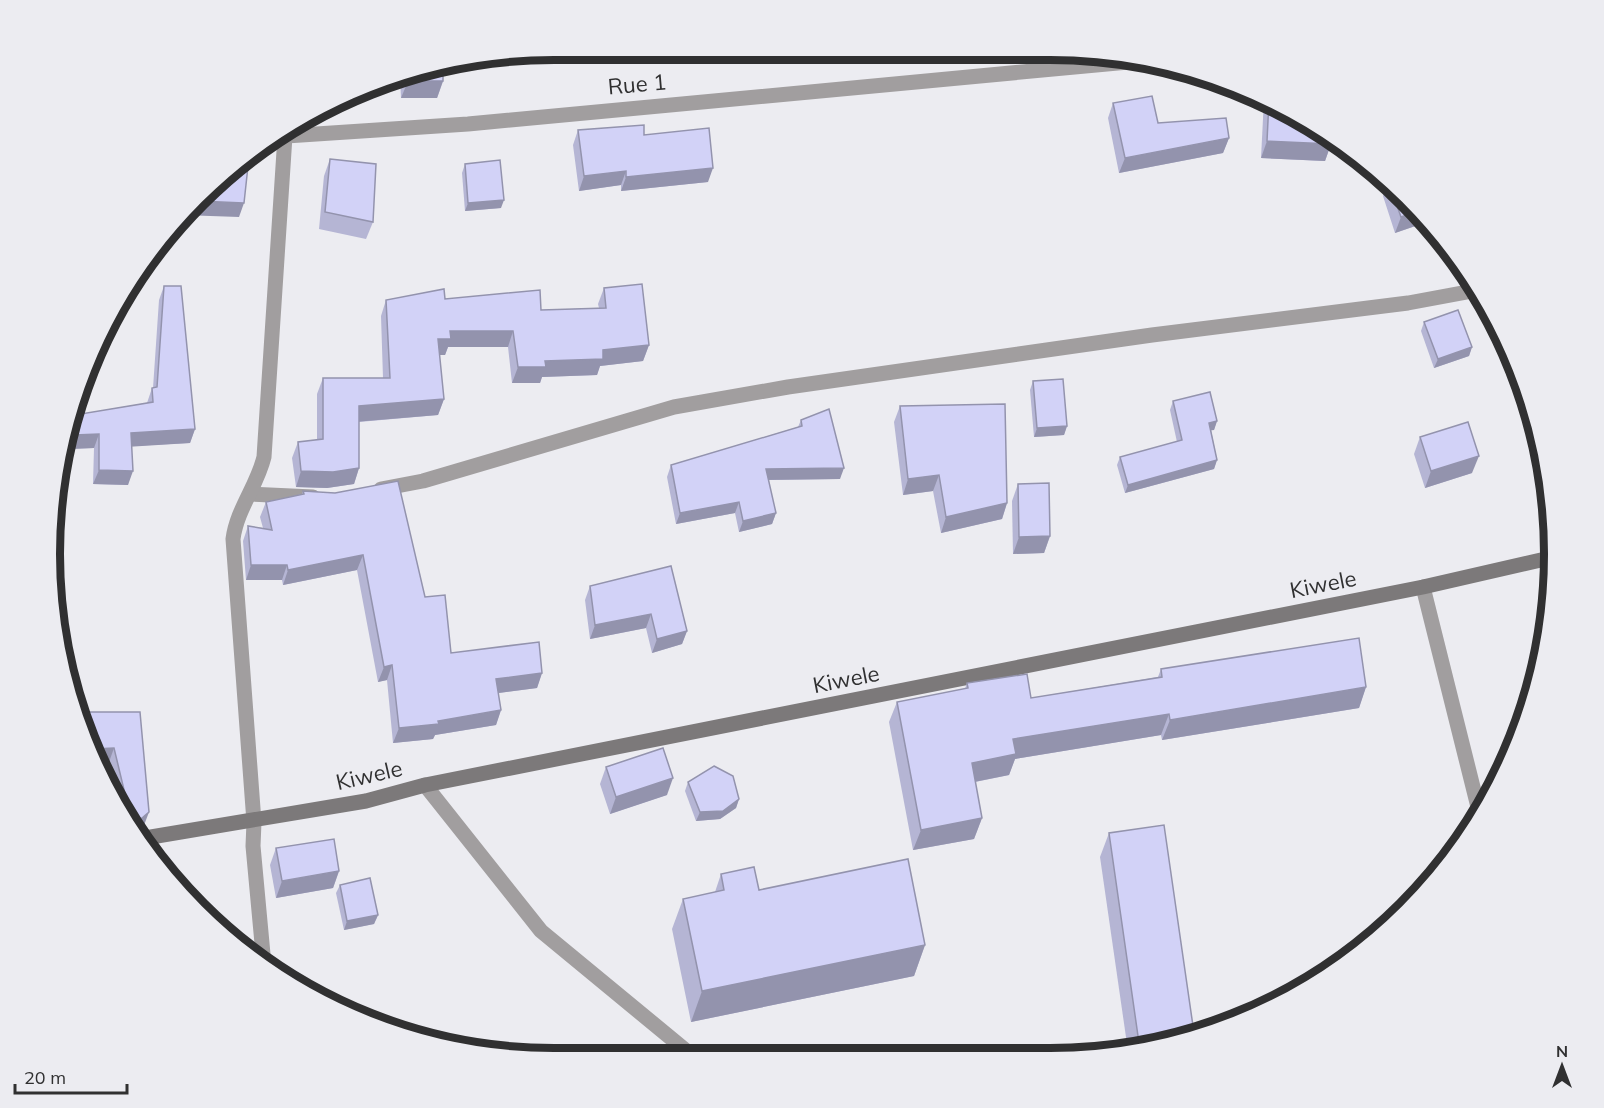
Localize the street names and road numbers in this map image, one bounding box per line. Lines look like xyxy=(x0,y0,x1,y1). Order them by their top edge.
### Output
street label: Rue 1 xyxy=(606,67,668,101)
street label: Kiwele xyxy=(1287,564,1359,604)
street label: Kiwele xyxy=(810,659,882,699)
street label: Kiwele xyxy=(333,754,405,796)

